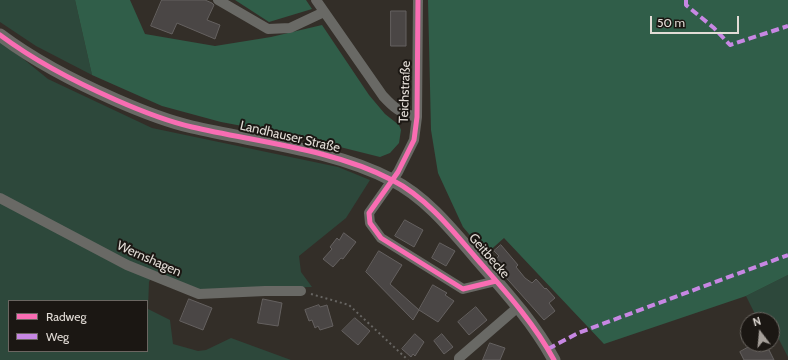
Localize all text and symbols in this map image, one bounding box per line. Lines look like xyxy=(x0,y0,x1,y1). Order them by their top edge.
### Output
scale bar xyxy=(652,8,741,34)
text: 50 m xyxy=(657,15,685,30)
street label: Teichstraße xyxy=(396,61,414,123)
street label: Landhauser Straße xyxy=(238,118,342,156)
street label: Geitbecke xyxy=(465,230,513,282)
street label: Wernshagen xyxy=(114,238,184,280)
legend xyxy=(8,300,148,352)
text: Radweg xyxy=(46,309,86,324)
north arrow xyxy=(740,312,780,352)
text: N xyxy=(751,314,763,329)
text: Weg xyxy=(46,329,69,344)

